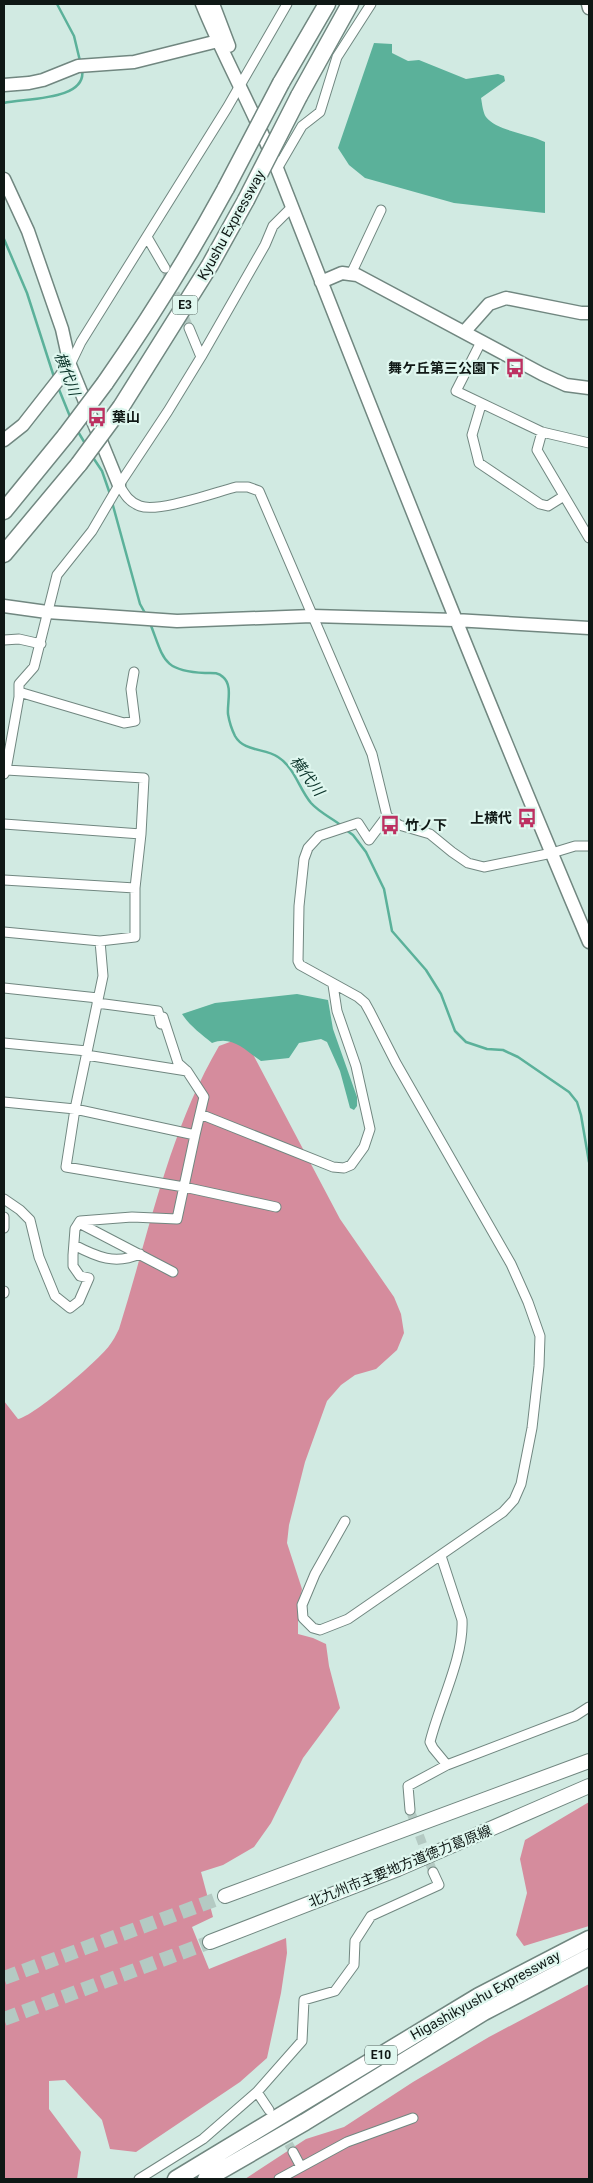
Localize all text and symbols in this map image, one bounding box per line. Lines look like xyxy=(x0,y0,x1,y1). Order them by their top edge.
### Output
street label: Kyushu Expressway xyxy=(194,167,268,283)
road number: E3 xyxy=(172,296,198,314)
water label: 横代川 xyxy=(51,350,84,400)
bus stop icon: 舞ケ丘第三公園下 xyxy=(504,357,526,379)
place label: 舞ケ丘第三公園下 xyxy=(388,360,500,376)
bus stop icon: 葉山 xyxy=(86,406,108,428)
place label: 葉山 xyxy=(112,409,140,425)
water label: 横代川 xyxy=(286,753,329,801)
bus stop icon: 上横代 xyxy=(516,807,538,829)
place label: 上横代 xyxy=(470,810,512,826)
bus stop icon: 竹ノ下 xyxy=(379,814,401,836)
place label: 竹ノ下 xyxy=(405,817,447,833)
street label: 北九州市主要地方道徳力葛原線 xyxy=(306,1822,494,1910)
street label: Higashikyushu Expressway xyxy=(407,1947,563,2043)
road number: E10 xyxy=(365,2046,397,2064)

